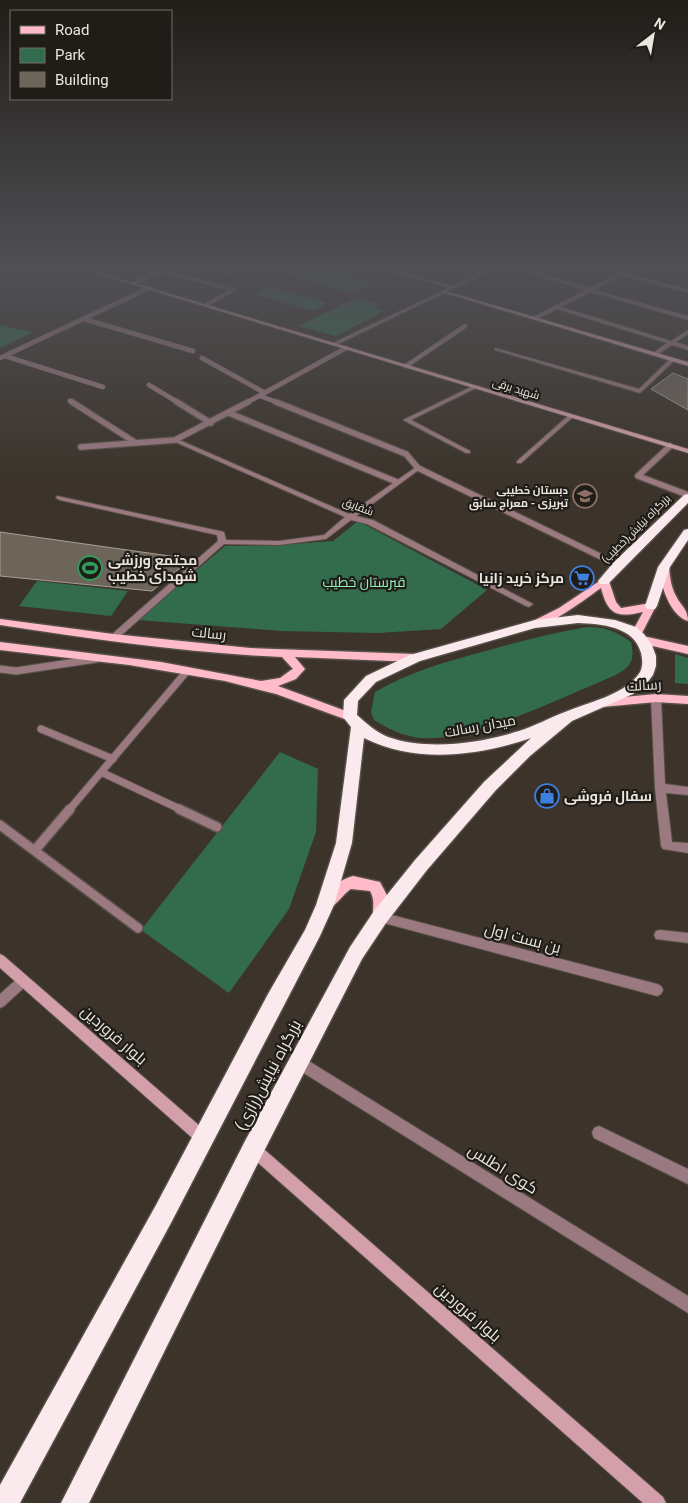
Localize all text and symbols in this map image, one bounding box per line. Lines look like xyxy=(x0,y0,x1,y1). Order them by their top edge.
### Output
legend xyxy=(10,10,172,100)
north arrow xyxy=(628,10,678,60)
text: N xyxy=(651,14,668,33)
text: Road xyxy=(55,21,89,39)
text: Park xyxy=(55,46,86,64)
text: Building xyxy=(55,71,109,89)
street label: شهید برقی xyxy=(491,376,541,402)
school or university icon: دبستان خطیبی تبریزی - معراج سابق xyxy=(572,483,598,509)
place label: دبستان خطیبی تبریزی - معراج سابق xyxy=(469,484,569,511)
street label: بزرگراه نیایش(خطیب) xyxy=(599,492,673,566)
street label: شقایق xyxy=(341,495,375,519)
place label: مجتمع ورزشی شهدای خطیب xyxy=(108,552,197,585)
sports icon: مجتمع ورزشی شهدای خطیب xyxy=(77,555,103,581)
supermarket icon: مرکز خرید زانیا xyxy=(569,565,595,591)
place label: مرکز خرید زانیا xyxy=(479,570,564,587)
park label: قبرستان خطیب xyxy=(322,574,406,590)
street label: رسالت xyxy=(191,623,227,643)
street label: رسالت xyxy=(626,676,662,694)
street label: میدان رسالت xyxy=(443,712,517,740)
shop icon: سفال فروشی xyxy=(534,783,560,809)
place label: سفال فروشی xyxy=(564,788,652,805)
street label: بن بست اول xyxy=(483,919,563,958)
street label: بلوار فروردین xyxy=(76,1001,151,1070)
street label: بزرگراه نیایش(رازی) xyxy=(231,1016,306,1134)
street label: کوی اطلس xyxy=(464,1140,541,1199)
street label: بلوار فروردین xyxy=(430,1278,505,1347)

